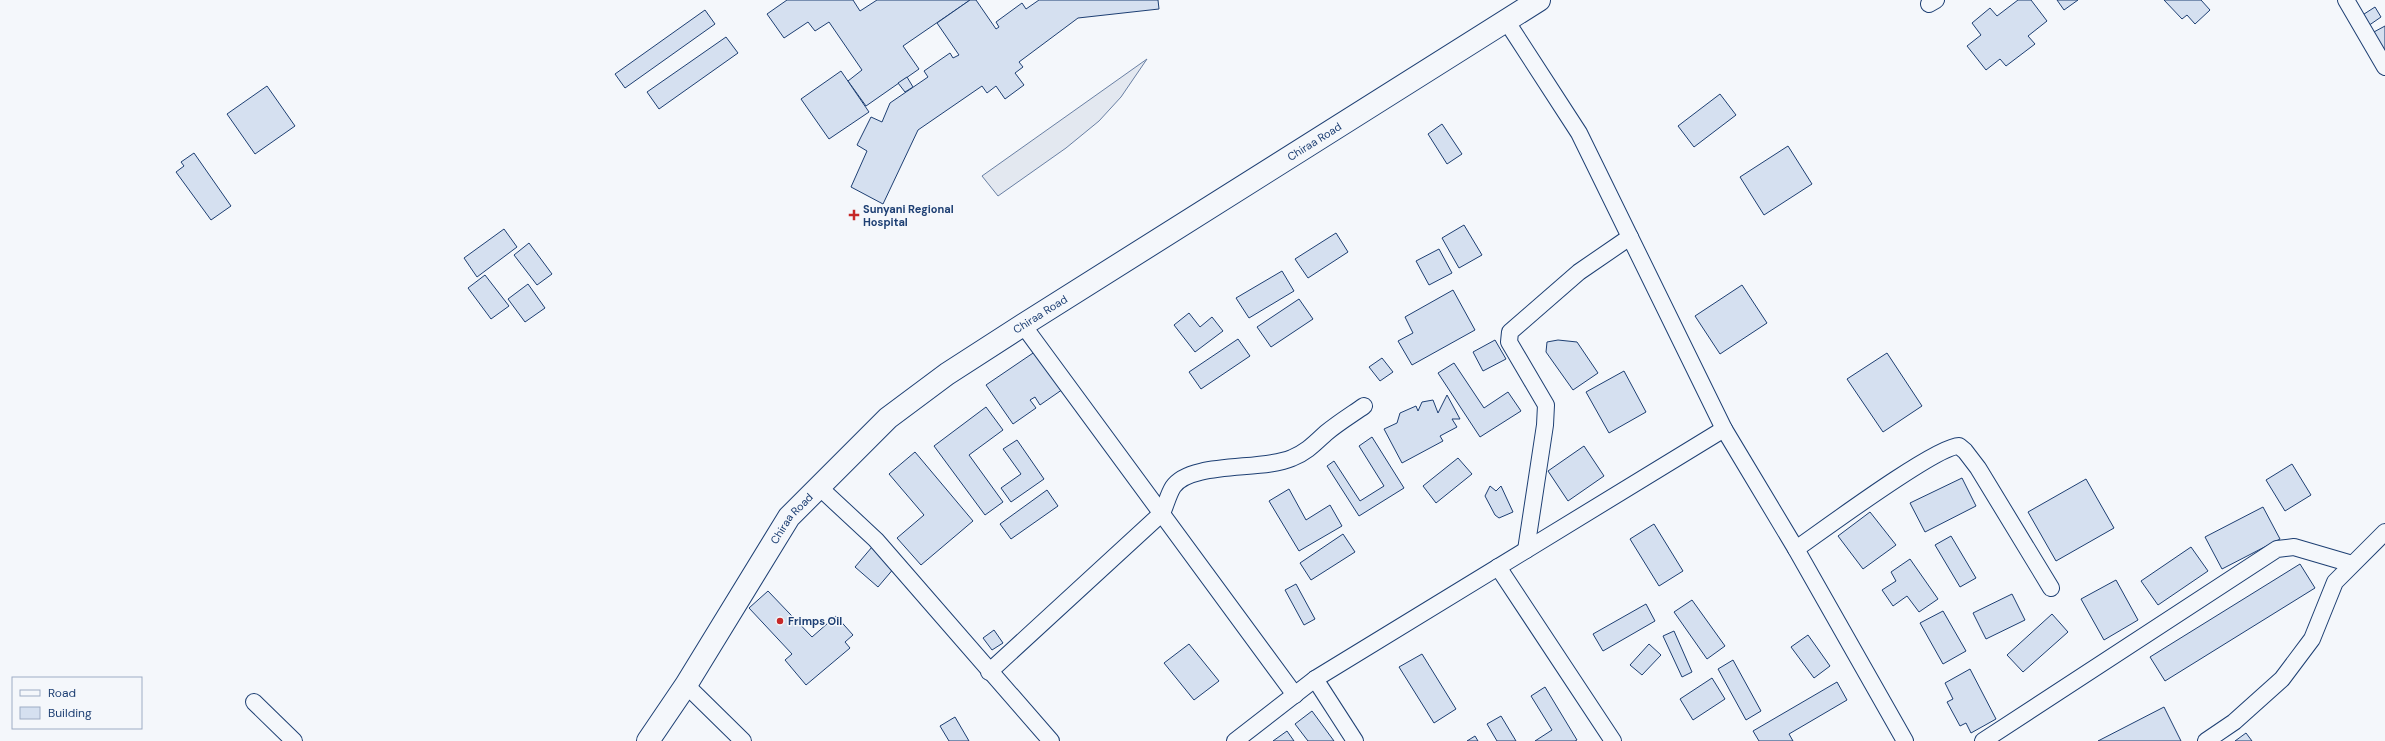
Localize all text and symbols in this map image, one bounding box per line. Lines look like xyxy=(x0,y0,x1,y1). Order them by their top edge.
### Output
street label: Chiraa Road xyxy=(1285,119,1344,164)
place label: Sunyani Regional Hospital xyxy=(863,202,954,229)
marker: Sunyani Regional Hospital xyxy=(848,209,860,221)
street label: Chiraa Road xyxy=(1010,292,1070,337)
street label: Chiraa Road xyxy=(767,490,816,547)
place label: Frimps Oil xyxy=(788,614,842,628)
marker: Frimps Oil xyxy=(775,616,785,626)
legend xyxy=(12,677,142,729)
text: Road xyxy=(48,685,76,701)
text: Building xyxy=(48,705,92,721)

